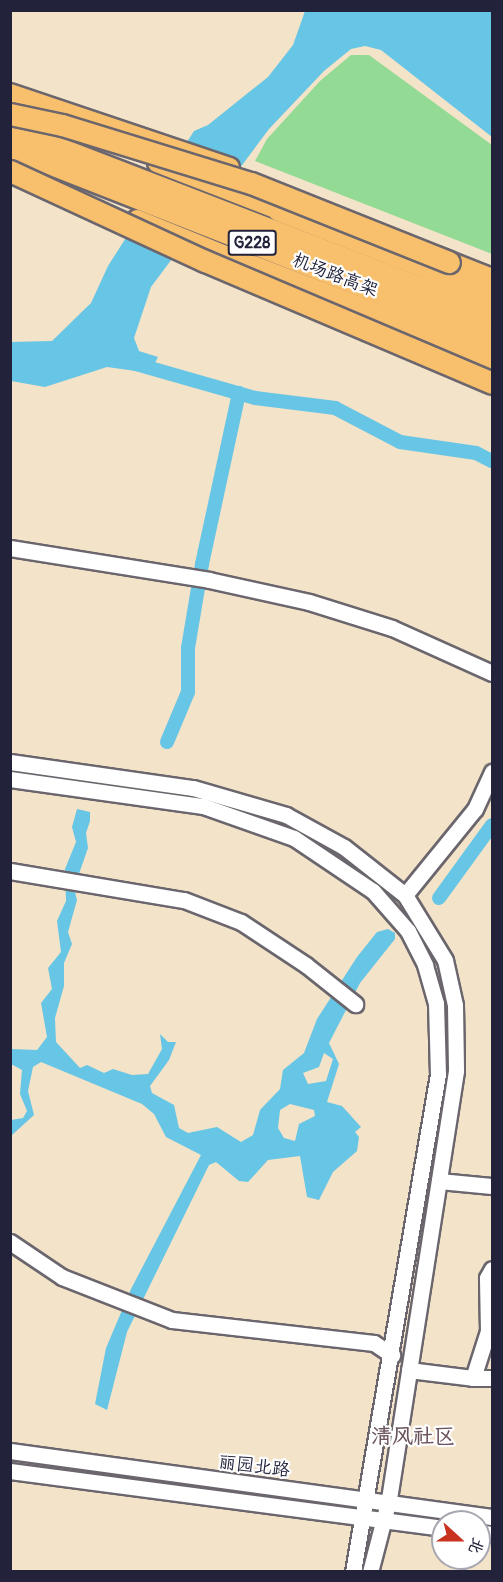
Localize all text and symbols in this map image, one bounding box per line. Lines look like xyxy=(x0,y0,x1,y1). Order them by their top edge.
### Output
road number: G228 xyxy=(226,230,278,256)
street label: 机场路高架 xyxy=(289,250,381,302)
district label: 清风社区 xyxy=(371,1424,455,1450)
street label: 丽园北路 xyxy=(217,1452,291,1482)
north arrow xyxy=(431,1510,491,1570)
text: 北 xyxy=(464,1535,488,1557)

